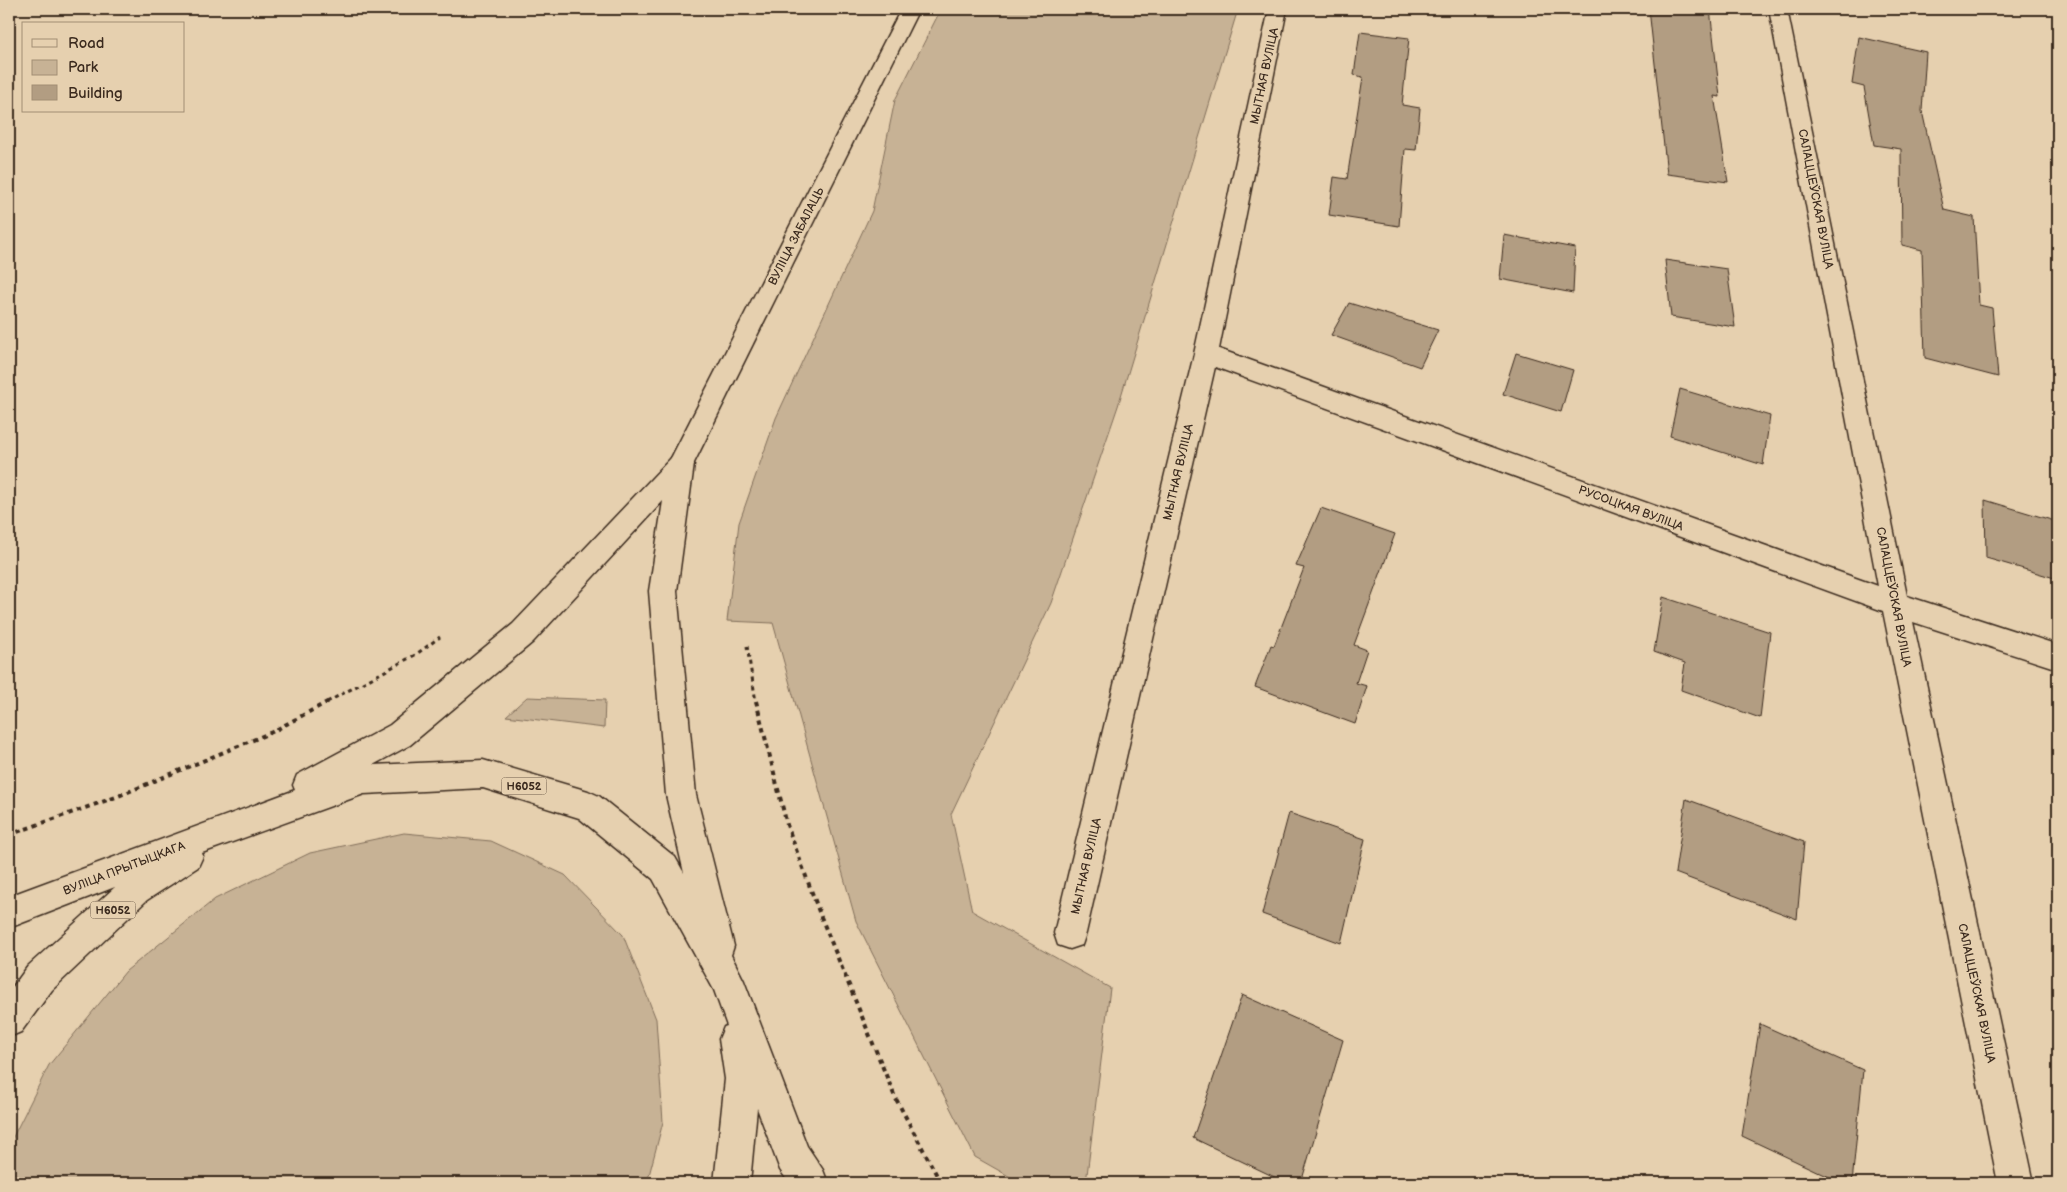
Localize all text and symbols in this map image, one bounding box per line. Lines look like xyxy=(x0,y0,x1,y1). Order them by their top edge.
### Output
legend xyxy=(22,22,185,112)
street label: МЫТНАЯ ВУЛІЦА xyxy=(1247,26,1282,126)
text: Road xyxy=(68,34,104,53)
text: Park xyxy=(68,58,99,77)
text: Building xyxy=(68,84,123,103)
street label: САЛАЦЦЕЎСКАЯ ВУЛІЦА xyxy=(1795,128,1838,271)
street label: ВУЛІЦА ЗАБАЛАЦЬ xyxy=(765,185,828,288)
street label: МЫТНАЯ ВУЛІЦА xyxy=(1160,422,1197,522)
street label: РУСОЦКАЯ ВУЛІЦА xyxy=(1576,482,1686,535)
street label: САЛАЦЦЕЎСКАЯ ВУЛІЦА xyxy=(1873,526,1916,669)
road number: Н6052 xyxy=(502,778,546,794)
street label: МЫТНАЯ ВУЛІЦА xyxy=(1068,816,1105,916)
street label: ВУЛІЦА ПРЫТЫЦКАГА xyxy=(61,838,188,899)
road number: Н6052 xyxy=(90,902,136,918)
street label: САЛАЦЦЕЎСКАЯ ВУЛІЦА xyxy=(1954,922,2000,1065)

